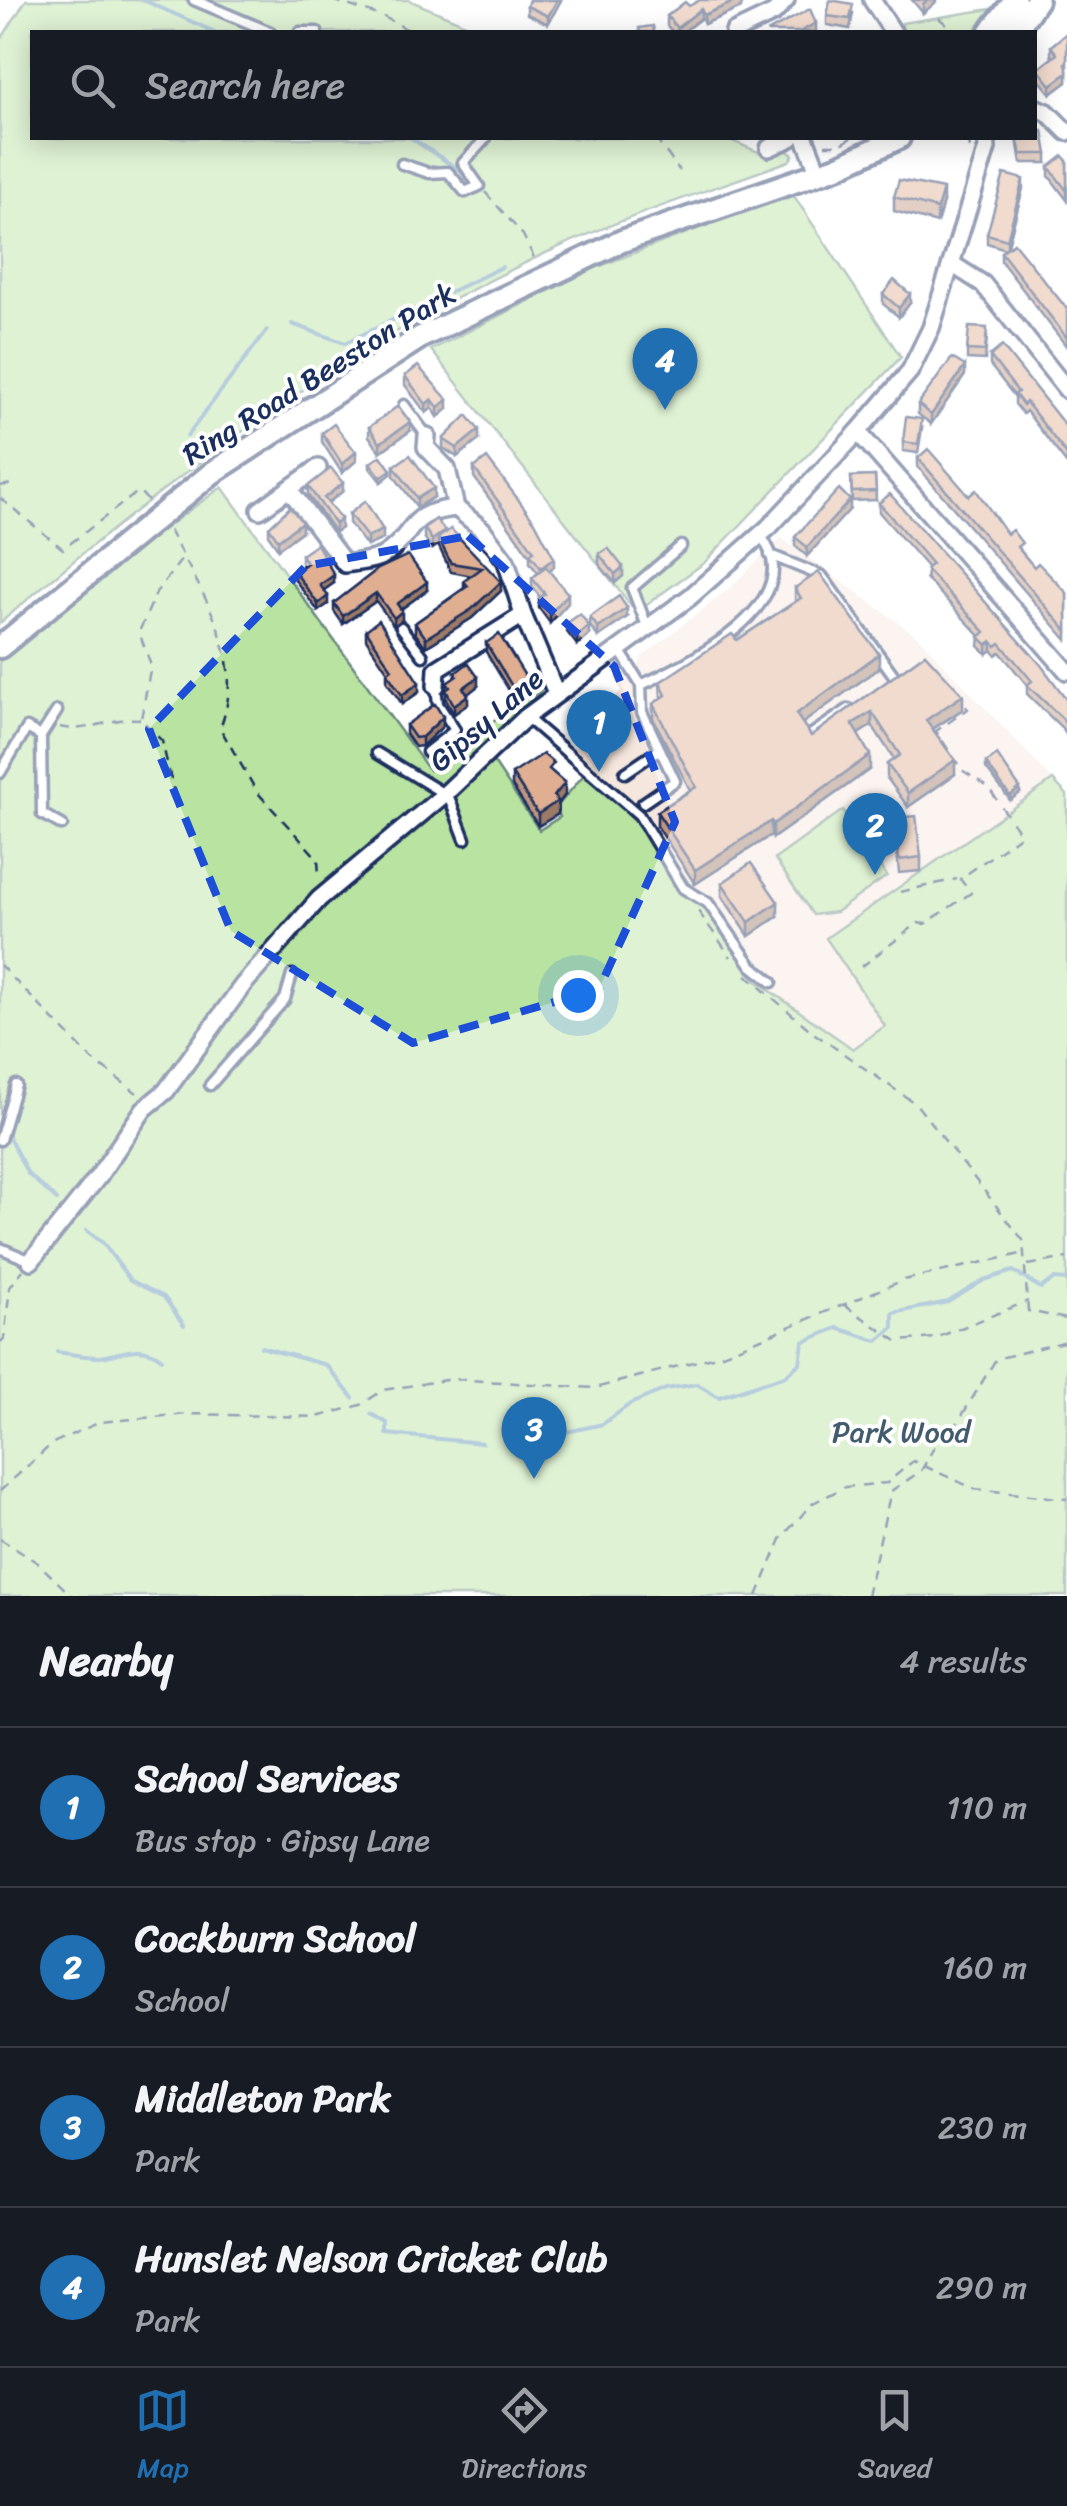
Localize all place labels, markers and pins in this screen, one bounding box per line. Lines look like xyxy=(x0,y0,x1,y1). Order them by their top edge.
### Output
pin: 4 xyxy=(632,328,698,410)
pin: 1 xyxy=(566,690,632,772)
pin: 2 xyxy=(842,792,908,875)
pin: 3 xyxy=(502,1396,566,1479)

